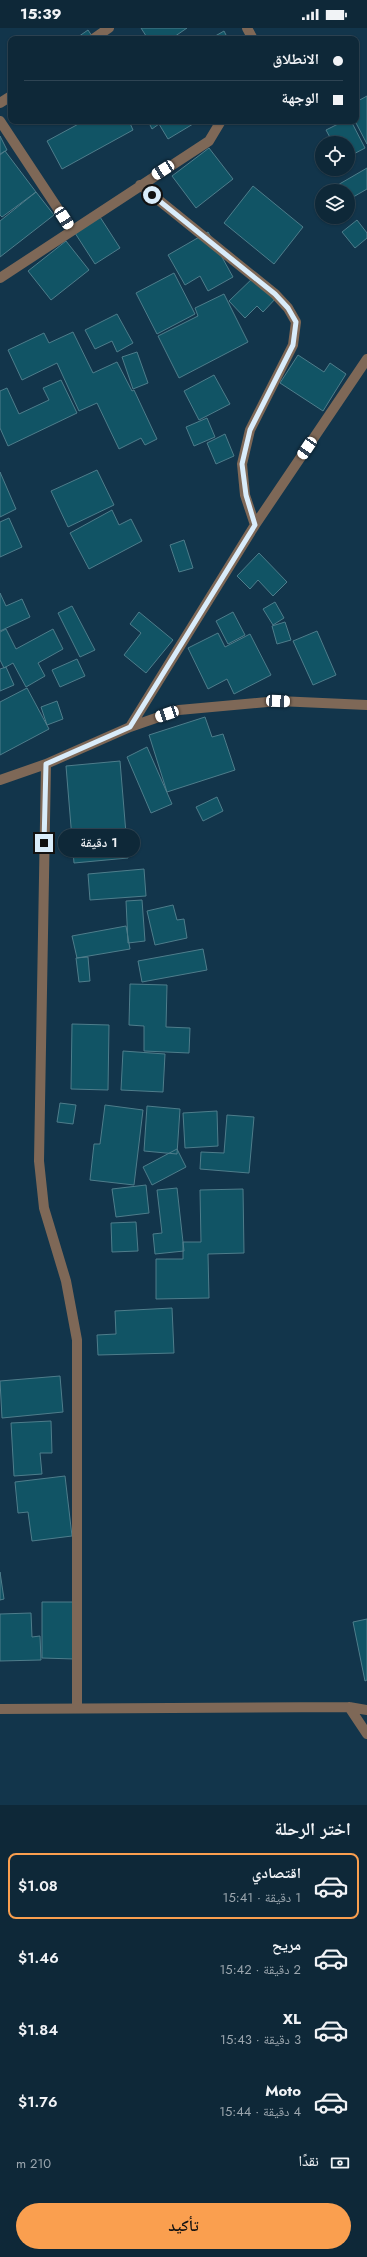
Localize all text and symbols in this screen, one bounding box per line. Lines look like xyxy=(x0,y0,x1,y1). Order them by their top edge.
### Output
text: 15:39 xyxy=(20,3,62,25)
text: الانطلاق xyxy=(273,48,319,70)
text: الوجهة xyxy=(281,87,319,109)
map controls xyxy=(315,136,355,224)
button: locate xyxy=(315,136,355,176)
car xyxy=(150,158,176,182)
button: layers xyxy=(315,184,355,224)
route start xyxy=(143,186,161,204)
car xyxy=(52,205,76,231)
car xyxy=(295,435,319,461)
car xyxy=(266,694,290,708)
car xyxy=(154,704,180,724)
callout: 1 دقيقة xyxy=(58,829,140,857)
text: 1 دقيقة xyxy=(80,833,118,852)
route end xyxy=(35,834,53,852)
text: اختر الرحلة xyxy=(275,1816,351,1842)
text: اقتصادي xyxy=(252,1862,301,1884)
icon: car xyxy=(313,1868,349,1904)
text: $1.08 xyxy=(18,1875,58,1897)
text: 1 دقيقة · 15:41 xyxy=(223,1888,301,1907)
text: مريح xyxy=(272,1934,301,1956)
icon: car xyxy=(313,1940,349,1976)
text: $1.46 xyxy=(18,1947,59,1969)
text: 2 دقيقة · 15:42 xyxy=(220,1960,301,1979)
text: XL xyxy=(283,2008,301,2030)
icon: car xyxy=(313,2012,349,2048)
text: $1.84 xyxy=(18,2019,58,2041)
text: 3 دقيقة · 15:43 xyxy=(220,2030,301,2049)
text: Moto xyxy=(265,2080,301,2102)
icon: car xyxy=(313,2084,349,2120)
text: $1.76 xyxy=(18,2091,58,2113)
text: 4 دقيقة · 15:44 xyxy=(219,2102,301,2121)
text: نقدًا xyxy=(298,2150,319,2172)
icon: cash xyxy=(329,2152,351,2174)
text: 210 m xyxy=(16,2154,51,2173)
button: تأكيد xyxy=(16,2203,351,2249)

